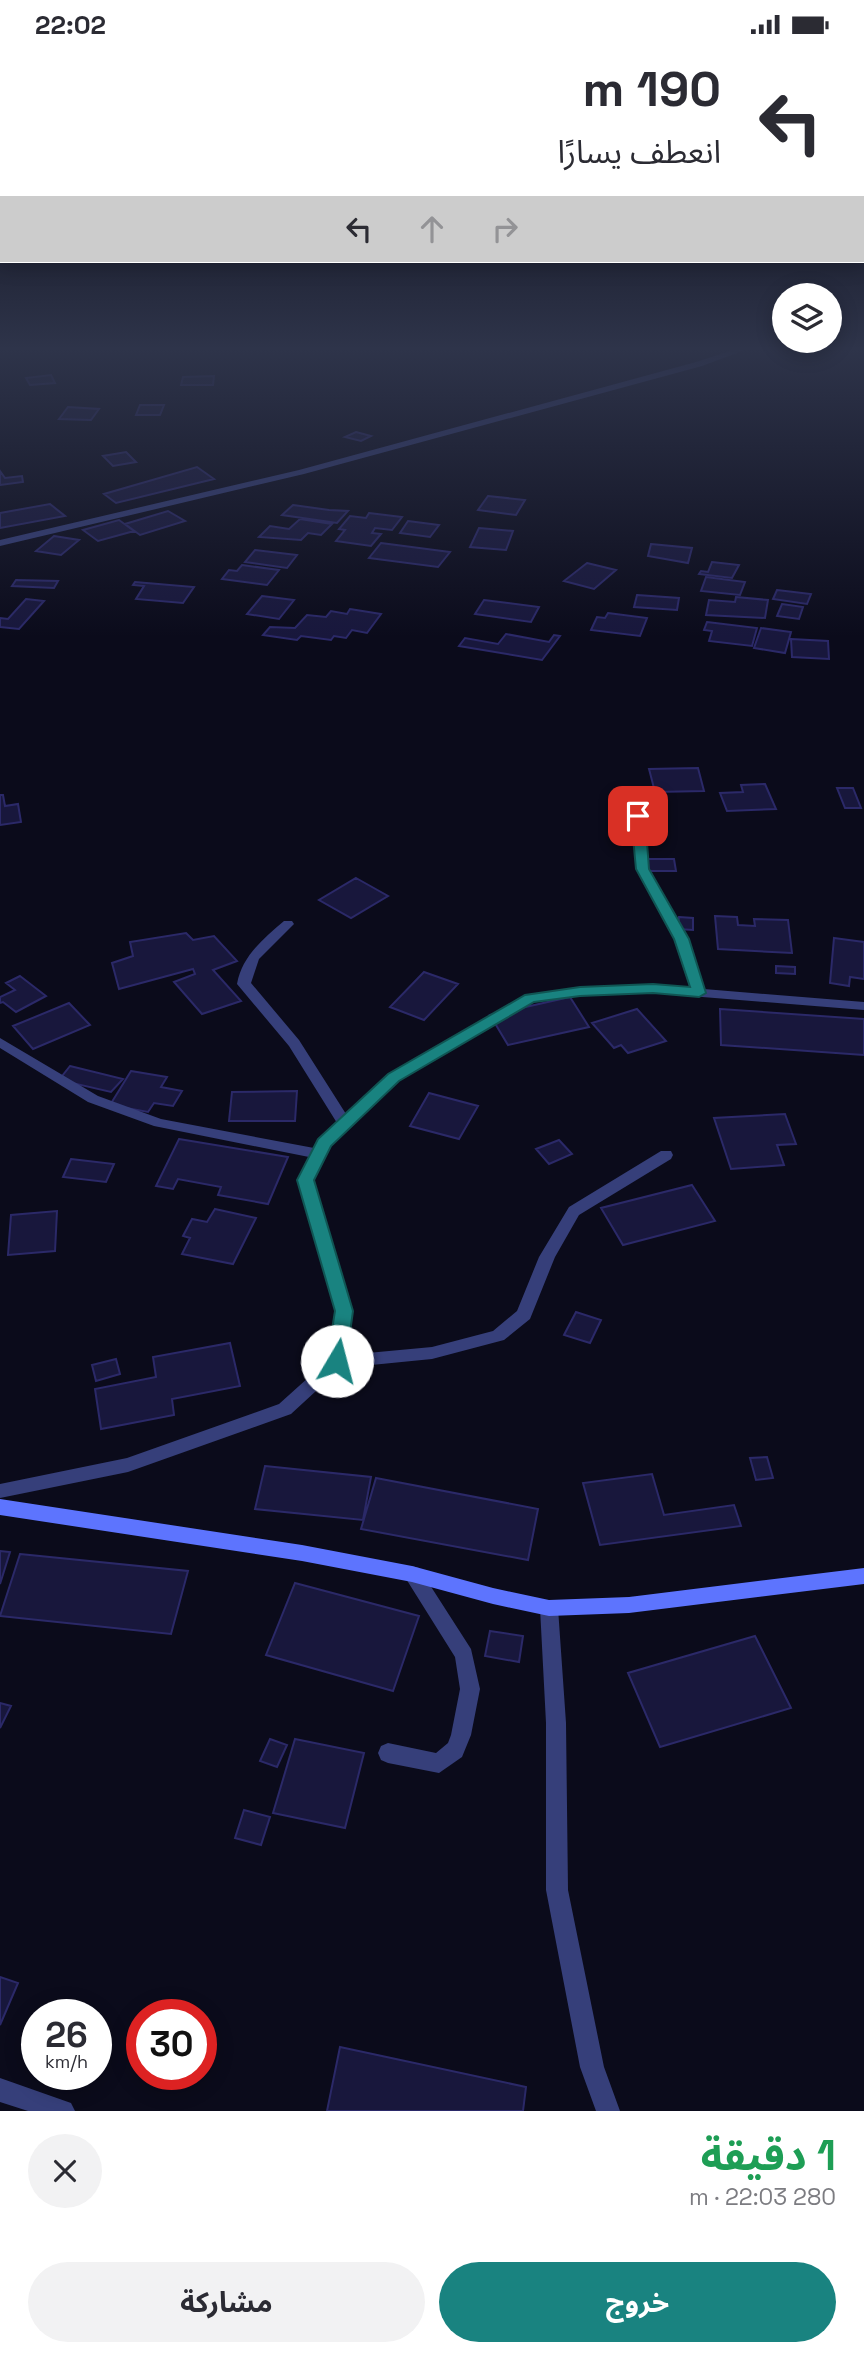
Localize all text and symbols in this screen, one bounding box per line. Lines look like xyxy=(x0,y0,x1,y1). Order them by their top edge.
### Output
text: 22:02 xyxy=(35,8,106,42)
text: 190 m xyxy=(583,58,721,120)
icon: left xyxy=(745,77,836,168)
text: انعطف يسارًا xyxy=(557,132,721,172)
icon: left xyxy=(340,210,378,248)
icon: ahead xyxy=(413,210,451,248)
icon: right xyxy=(486,210,524,248)
map controls xyxy=(772,283,842,353)
button: layers xyxy=(772,283,842,353)
pin xyxy=(608,786,668,846)
icon: arrive xyxy=(619,797,657,835)
position arrow xyxy=(300,1324,374,1398)
speed limit sign: 30 xyxy=(126,1999,217,2090)
text: 26 xyxy=(45,2013,88,2057)
text: km/h xyxy=(45,2050,88,2073)
text: 1 دقيقة xyxy=(701,2129,836,2182)
button: close xyxy=(28,2134,102,2208)
text: 280 m · 22:03 xyxy=(689,2182,836,2212)
button: مشاركة xyxy=(28,2262,425,2342)
button: خروج xyxy=(439,2262,836,2342)

